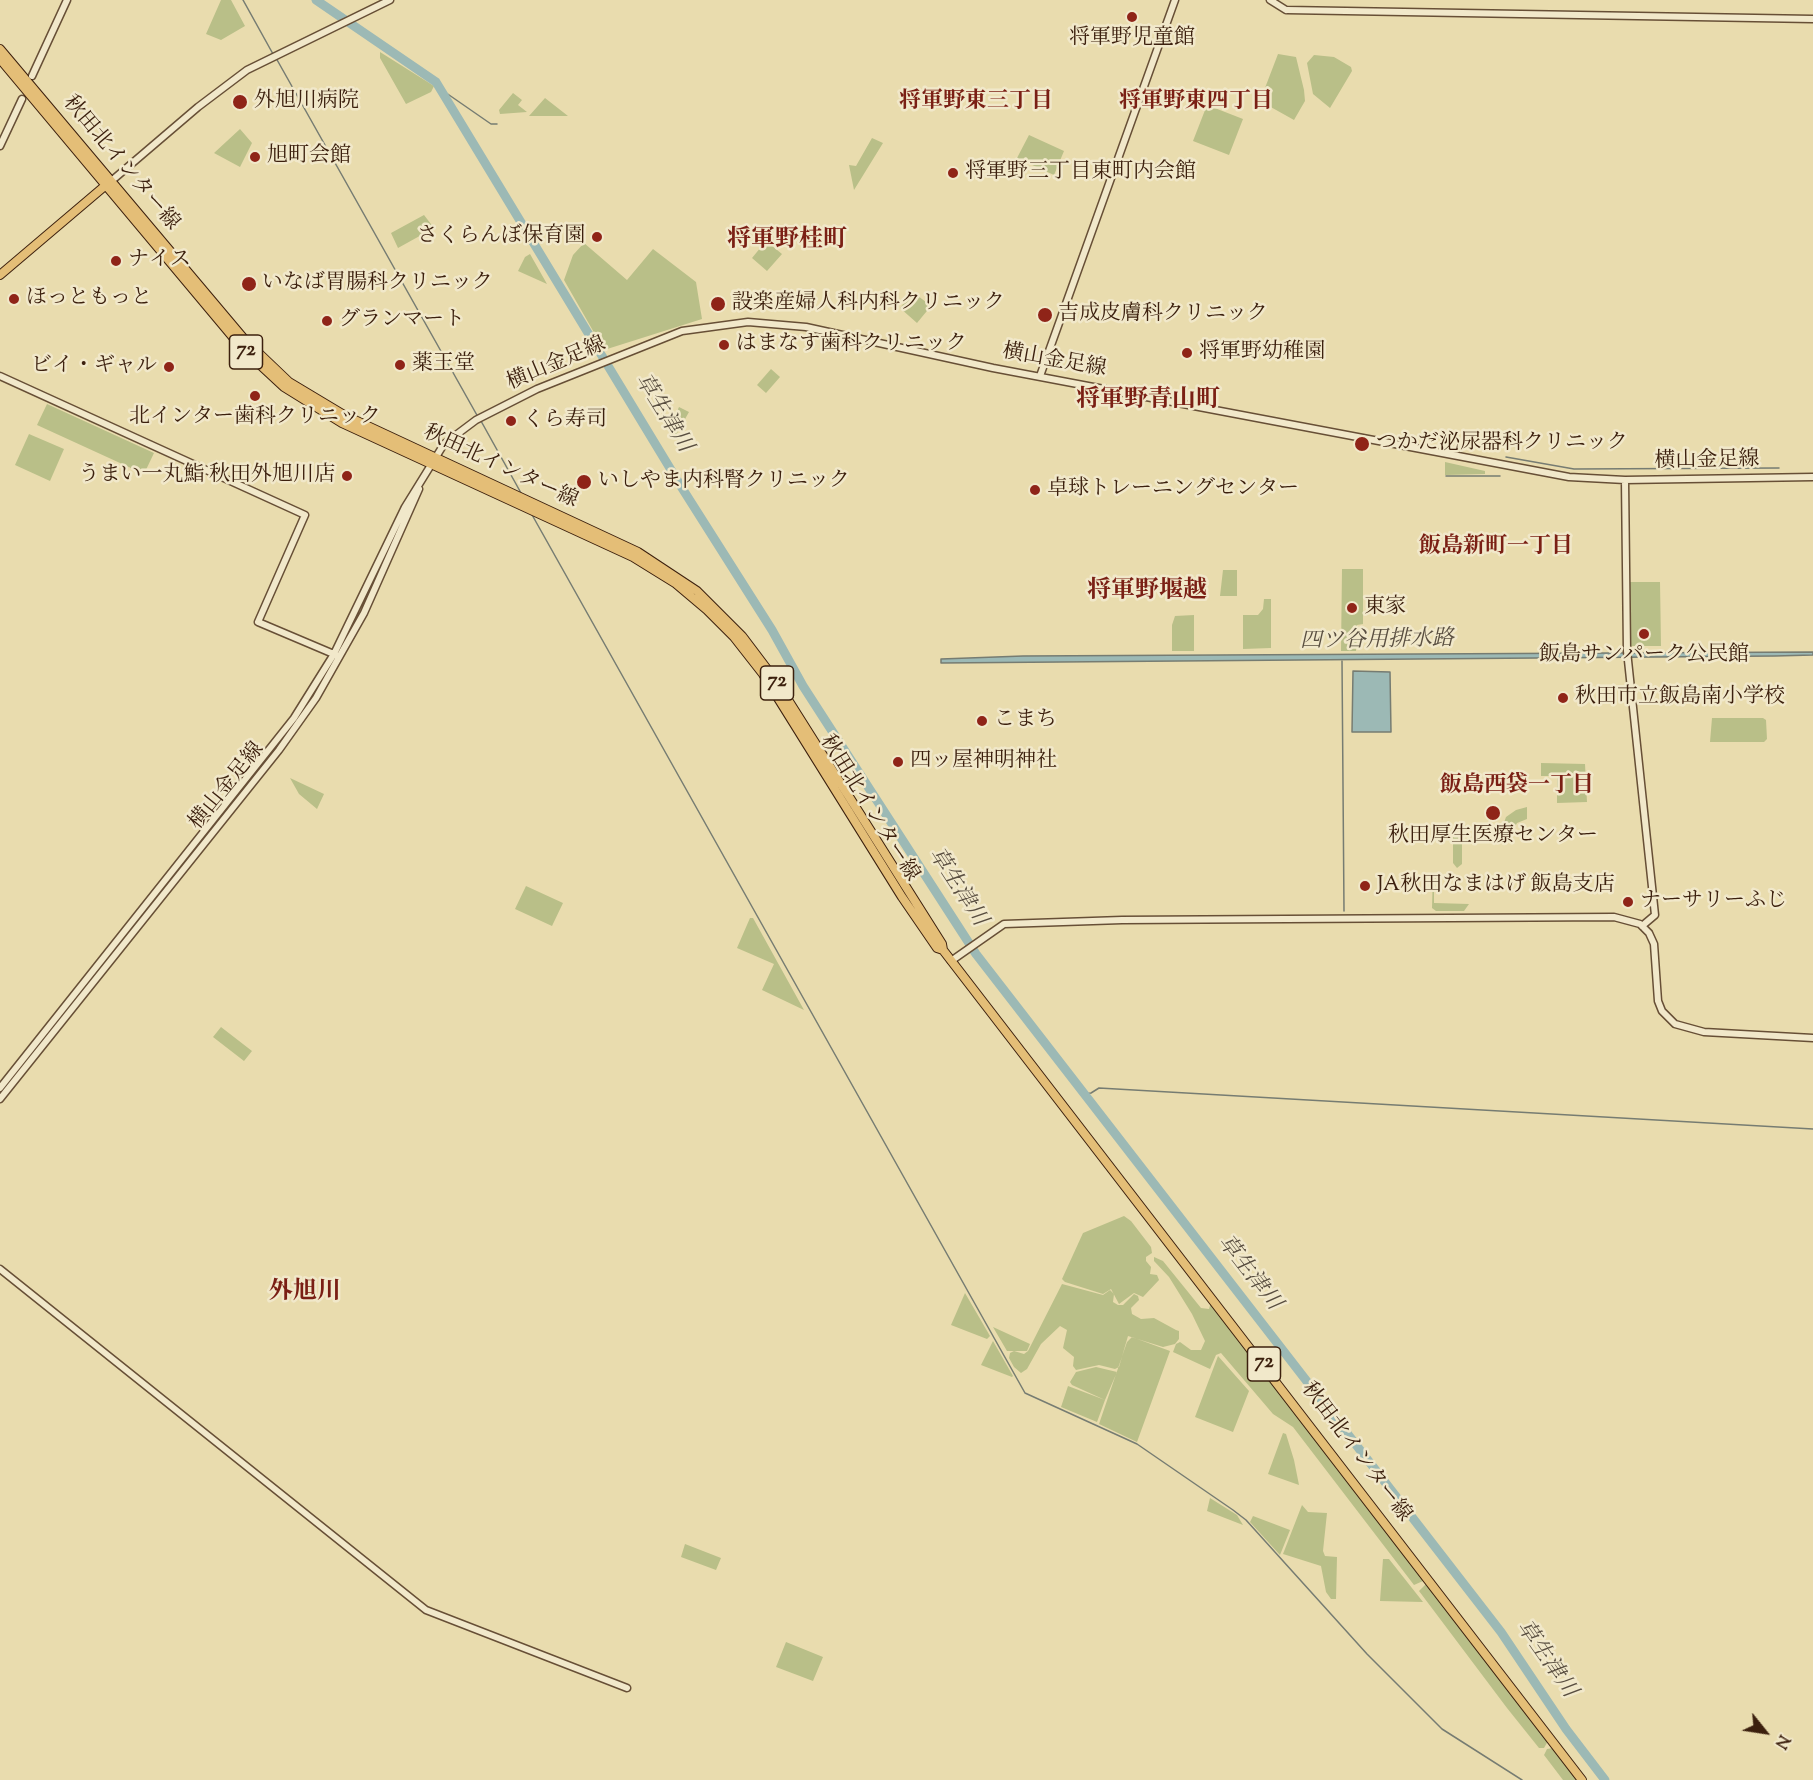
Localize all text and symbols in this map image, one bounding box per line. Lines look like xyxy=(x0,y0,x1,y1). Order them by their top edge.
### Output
marker: 将軍野児童館 xyxy=(1125,10,1139,24)
place label: 将軍野児童館 xyxy=(1069,26,1195,52)
place label: 外旭川病院 xyxy=(254,89,359,115)
district label: 将軍野東三丁目 xyxy=(899,90,1053,116)
district label: 将軍野東四丁目 xyxy=(1119,90,1273,116)
street label: 秋田北インター線 xyxy=(56,92,184,236)
marker: 外旭川病院 xyxy=(231,93,249,111)
place label: 旭町会館 xyxy=(267,144,351,170)
marker: 旭町会館 xyxy=(248,150,262,164)
place label: 将軍野三丁目東町内会館 xyxy=(965,160,1196,186)
marker: 将軍野三丁目東町内会館 xyxy=(946,166,960,180)
place label: さくらんぼ保育園 xyxy=(417,224,585,250)
district label: 将軍野桂町 xyxy=(727,228,847,256)
marker: さくらんぼ保育園 xyxy=(590,230,604,244)
place label: ナイス xyxy=(128,248,191,274)
marker: ナイス xyxy=(109,254,123,268)
place label: いなば胃腸科クリニック xyxy=(262,271,493,297)
marker: いなば胃腸科クリニック xyxy=(240,275,258,293)
place label: ほっともっと xyxy=(26,286,152,312)
place label: 設楽産婦人科内科クリニック xyxy=(732,291,1005,317)
marker: ほっともっと xyxy=(7,292,21,306)
marker: 設楽産婦人科内科クリニック xyxy=(709,295,727,313)
place label: 吉成皮膚科クリニック xyxy=(1058,302,1268,328)
marker: 吉成皮膚科クリニック xyxy=(1036,306,1054,324)
place label: グランマート xyxy=(339,308,465,334)
marker: グランマート xyxy=(320,314,334,328)
place label: はまなす歯科クリニック xyxy=(736,332,967,358)
street label: 横山金足線 xyxy=(504,333,610,397)
road number: 72 xyxy=(230,335,262,369)
marker: はまなす歯科クリニック xyxy=(717,338,731,352)
street label: 横山金足線 xyxy=(1000,340,1108,384)
place label: 将軍野幼稚園 xyxy=(1199,340,1325,366)
marker: 将軍野幼稚園 xyxy=(1180,346,1194,360)
place label: 薬王堂 xyxy=(412,352,475,378)
place label: ビイ・ギャル xyxy=(31,354,157,380)
marker: 薬王堂 xyxy=(393,358,407,372)
marker: ビイ・ギャル xyxy=(162,360,176,374)
water label: 草生津川 xyxy=(627,370,697,458)
district label: 将軍野青山町 xyxy=(1076,388,1220,416)
marker: 北インター歯科クリニック xyxy=(248,389,262,403)
place label: 北インター歯科クリニック xyxy=(129,405,381,431)
place label: くら寿司 xyxy=(523,408,607,434)
marker: くら寿司 xyxy=(504,414,518,428)
street label: 秋田北インター線 xyxy=(419,421,581,515)
place label: つかだ泌尿器科クリニック xyxy=(1376,431,1628,457)
marker: つかだ泌尿器科クリニック xyxy=(1353,435,1371,453)
street label: 横山金足線 xyxy=(1654,448,1760,476)
place label: うまい一丸鮨 秋田外旭川店 xyxy=(79,463,335,489)
marker: うまい一丸鮨 秋田外旭川店 xyxy=(340,469,354,483)
place label: いしやま内科腎クリニック xyxy=(598,469,850,495)
marker: いしやま内科腎クリニック xyxy=(575,473,593,491)
place label: 卓球トレーニングセンター xyxy=(1047,477,1299,503)
marker: 卓球トレーニングセンター xyxy=(1028,483,1042,497)
district label: 飯島新町一丁目 xyxy=(1419,535,1573,561)
district label: 将軍野堰越 xyxy=(1087,579,1207,607)
place label: 東家 xyxy=(1364,595,1406,621)
marker: 東家 xyxy=(1345,601,1359,615)
water label: 四ツ谷用排水路 xyxy=(1300,627,1454,657)
marker: 飯島サンパーク公民館 xyxy=(1637,627,1651,641)
place label: 飯島サンパーク公民館 xyxy=(1539,643,1749,669)
road number: 72 xyxy=(760,666,794,700)
place label: 秋田市立飯島南小学校 xyxy=(1575,685,1785,711)
marker: 秋田市立飯島南小学校 xyxy=(1556,691,1570,705)
place label: こまち xyxy=(994,708,1057,734)
marker: こまち xyxy=(975,714,989,728)
street label: 秋田北インター線 xyxy=(813,731,923,887)
street label: 横山金足線 xyxy=(185,738,271,836)
place label: 四ッ屋神明神社 xyxy=(910,749,1057,775)
marker: 四ッ屋神明神社 xyxy=(891,755,905,769)
district label: 飯島西袋一丁目 xyxy=(1440,774,1594,800)
marker: 秋田厚生医療センター xyxy=(1484,804,1502,822)
place label: 秋田厚生医療センター xyxy=(1388,824,1598,850)
water label: 草生津川 xyxy=(921,844,991,932)
place label: JA秋田なまはげ 飯島支店 xyxy=(1377,873,1615,899)
marker: JA秋田なまはげ 飯島支店 xyxy=(1358,879,1372,893)
place label: ナーサリーふじ xyxy=(1640,889,1787,915)
marker: ナーサリーふじ xyxy=(1621,895,1635,909)
water label: 草生津川 xyxy=(1211,1231,1285,1317)
district label: 外旭川 xyxy=(269,1280,341,1308)
road number: 72 xyxy=(1248,1347,1280,1381)
street label: 秋田北インター線 xyxy=(1294,1378,1416,1528)
water label: 草生津川 xyxy=(1509,1616,1581,1704)
north arrow xyxy=(1735,1702,1795,1762)
text: N xyxy=(1768,1730,1794,1753)

